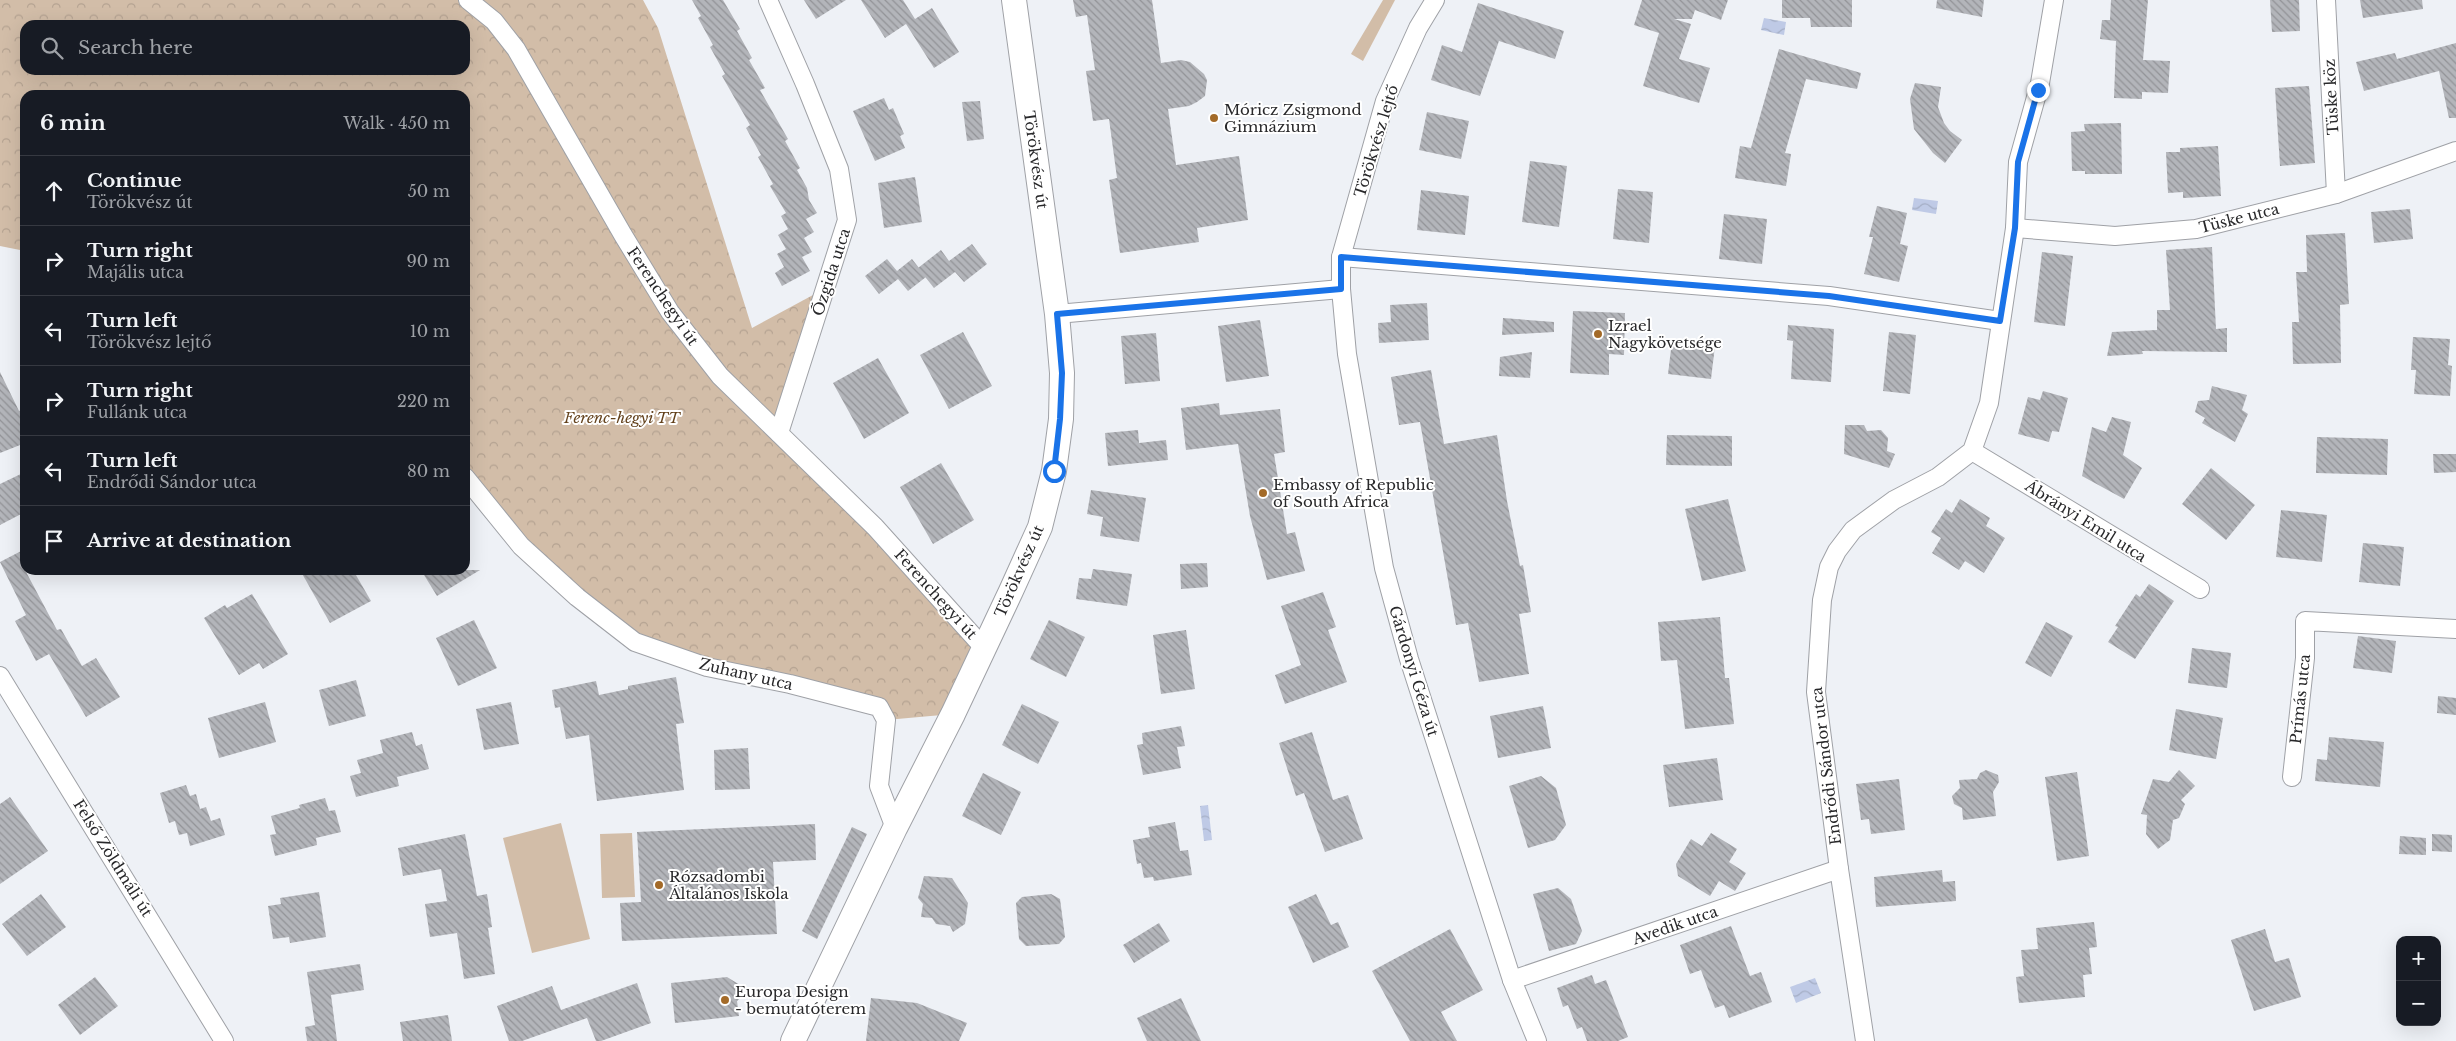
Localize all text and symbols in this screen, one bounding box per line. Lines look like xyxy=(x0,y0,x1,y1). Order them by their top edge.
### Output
search box xyxy=(20,20,470,75)
icon: search xyxy=(38,34,66,62)
text: Search here xyxy=(78,36,193,59)
street label: Tüske köz xyxy=(2320,58,2342,136)
route end xyxy=(2027,79,2050,102)
street label: Törökvész lejtő xyxy=(1350,82,1402,200)
place label: Móricz Zsigmond Gimnázium xyxy=(1224,100,1362,136)
text: 6 min xyxy=(40,110,106,136)
street label: Törökvész út xyxy=(1020,110,1052,211)
marker: Móricz Zsigmond Gimnázium xyxy=(1208,112,1220,124)
text: Walk · 450 m xyxy=(344,113,450,133)
text: Continue xyxy=(87,169,182,192)
icon: ahead xyxy=(40,177,68,205)
text: 50 m xyxy=(408,181,450,201)
text: Törökvész út xyxy=(87,192,192,212)
street label: Tüske utca xyxy=(2197,199,2282,237)
street label: Őzgida utca xyxy=(808,225,854,318)
text: Turn right xyxy=(87,239,193,262)
street label: Ferenchegyi út xyxy=(623,243,703,349)
icon: right xyxy=(40,247,68,275)
text: 90 m xyxy=(407,251,450,271)
text: Majális utca xyxy=(87,262,184,282)
text: Turn left xyxy=(87,309,178,332)
place label: Izrael Nagykövetsége xyxy=(1608,316,1722,352)
icon: left xyxy=(40,317,68,345)
text: 10 m xyxy=(410,321,450,341)
marker: Izrael Nagykövetsége xyxy=(1592,328,1604,340)
text: Törökvész lejtő xyxy=(87,332,211,352)
text: Turn right xyxy=(87,379,193,402)
icon: right xyxy=(40,387,68,415)
text: 220 m xyxy=(397,391,450,411)
text: Fullánk utca xyxy=(87,402,187,422)
park label: Ferenc-hegyi TT xyxy=(563,408,681,427)
text: Turn left xyxy=(87,449,178,472)
icon: left xyxy=(40,457,68,485)
route start xyxy=(1043,460,1066,483)
text: 80 m xyxy=(407,461,450,481)
text: Endrődi Sándor utca xyxy=(87,472,257,492)
place label: Embassy of Republic of South Africa xyxy=(1273,475,1434,511)
street label: Ábrányi Emil utca xyxy=(2021,476,2151,566)
marker: Embassy of Republic of South Africa xyxy=(1257,487,1269,499)
street label: Törökvész út xyxy=(990,522,1048,620)
icon: arrive xyxy=(40,527,68,555)
text: Arrive at destination xyxy=(87,529,291,552)
street label: Ferenchegyi út xyxy=(891,545,982,643)
street label: Gárdonyi Géza út xyxy=(1385,603,1443,739)
street label: Prímás utca xyxy=(2286,652,2314,745)
street label: Zuhany utca xyxy=(697,654,795,694)
street label: Endrődi Sándor utca xyxy=(1807,685,1845,846)
street label: Felső Zöldmáli út xyxy=(69,796,157,920)
place label: Rózsadombi Általános Iskola xyxy=(668,867,789,903)
marker: Rózsadombi Általános Iskola xyxy=(653,879,665,891)
street label: Avedik utca xyxy=(1629,901,1721,949)
map controls xyxy=(2396,936,2441,1026)
button: + xyxy=(2396,936,2441,981)
button: − xyxy=(2396,981,2441,1026)
place label: Europa Design - bemutatóterem xyxy=(735,982,866,1018)
marker: Europa Design - bemutatóterem xyxy=(719,994,731,1006)

